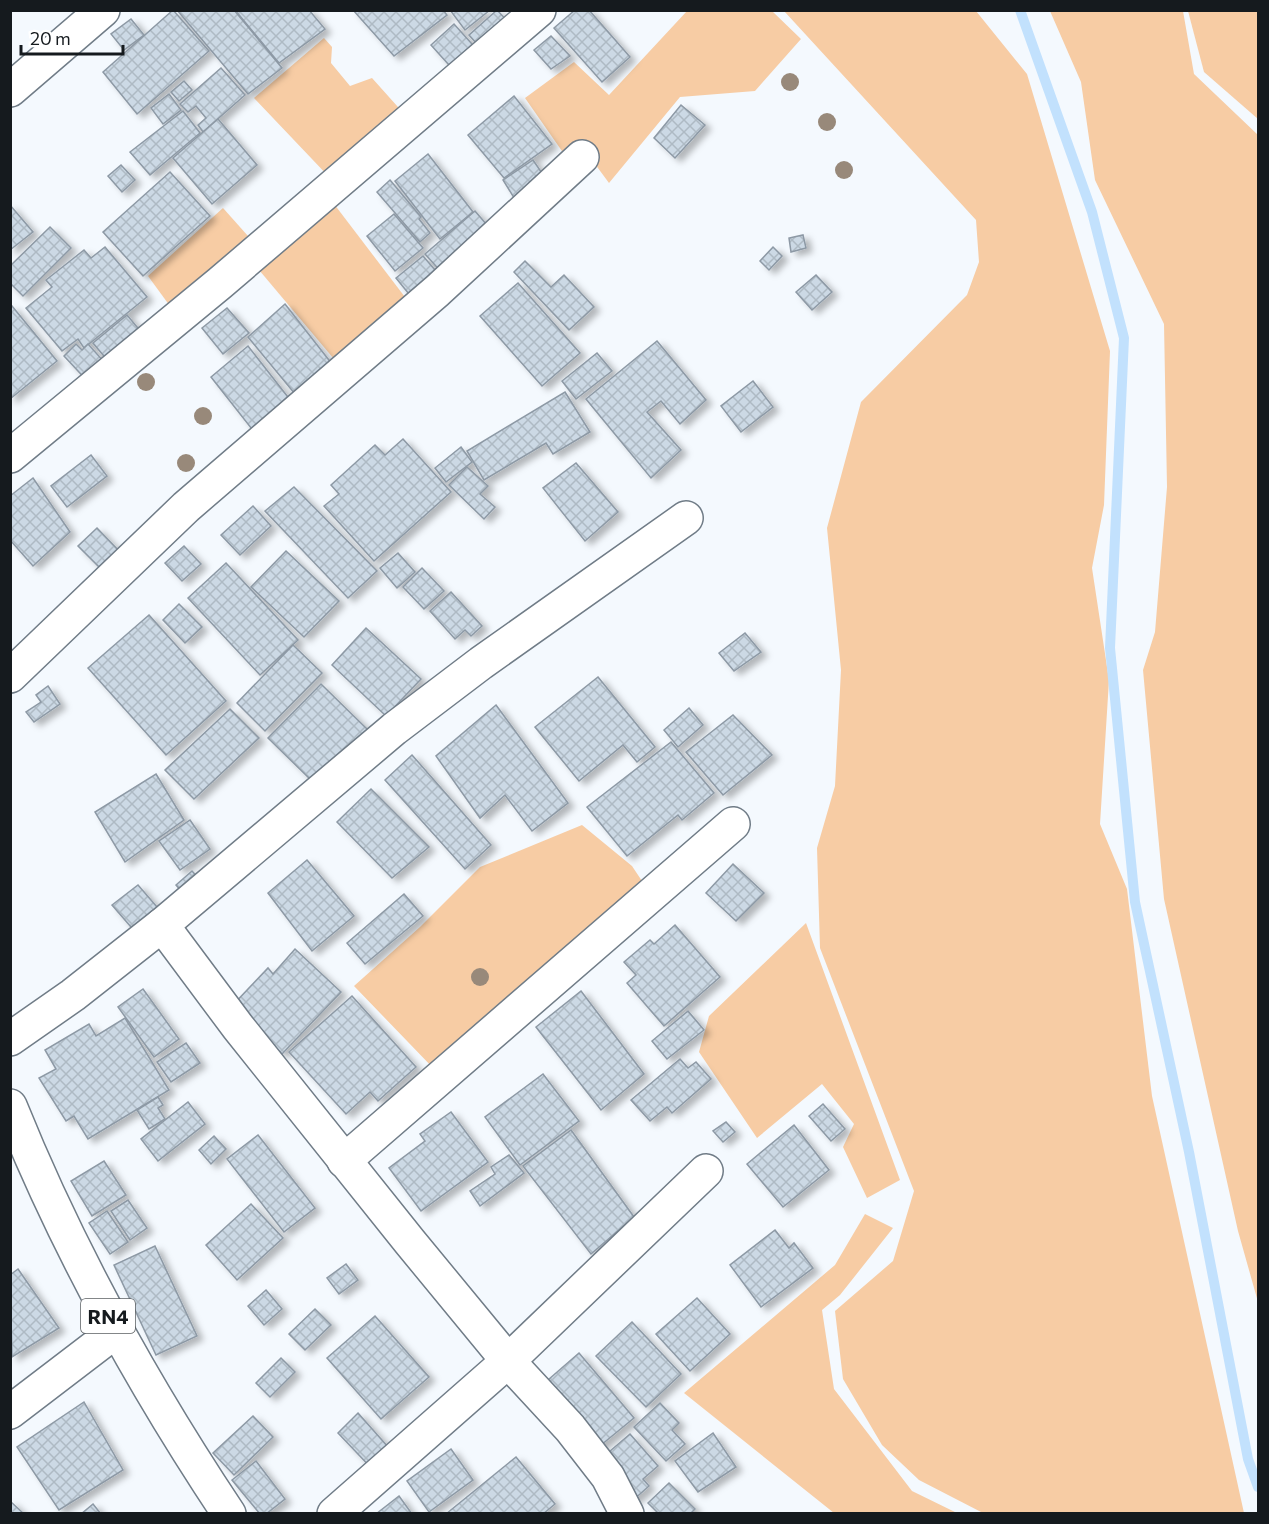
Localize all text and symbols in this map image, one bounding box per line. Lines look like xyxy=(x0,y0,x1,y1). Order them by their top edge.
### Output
scale bar xyxy=(21,18,123,56)
text: 20 m xyxy=(30,27,71,49)
road number: RN4 xyxy=(81,1299,135,1333)

